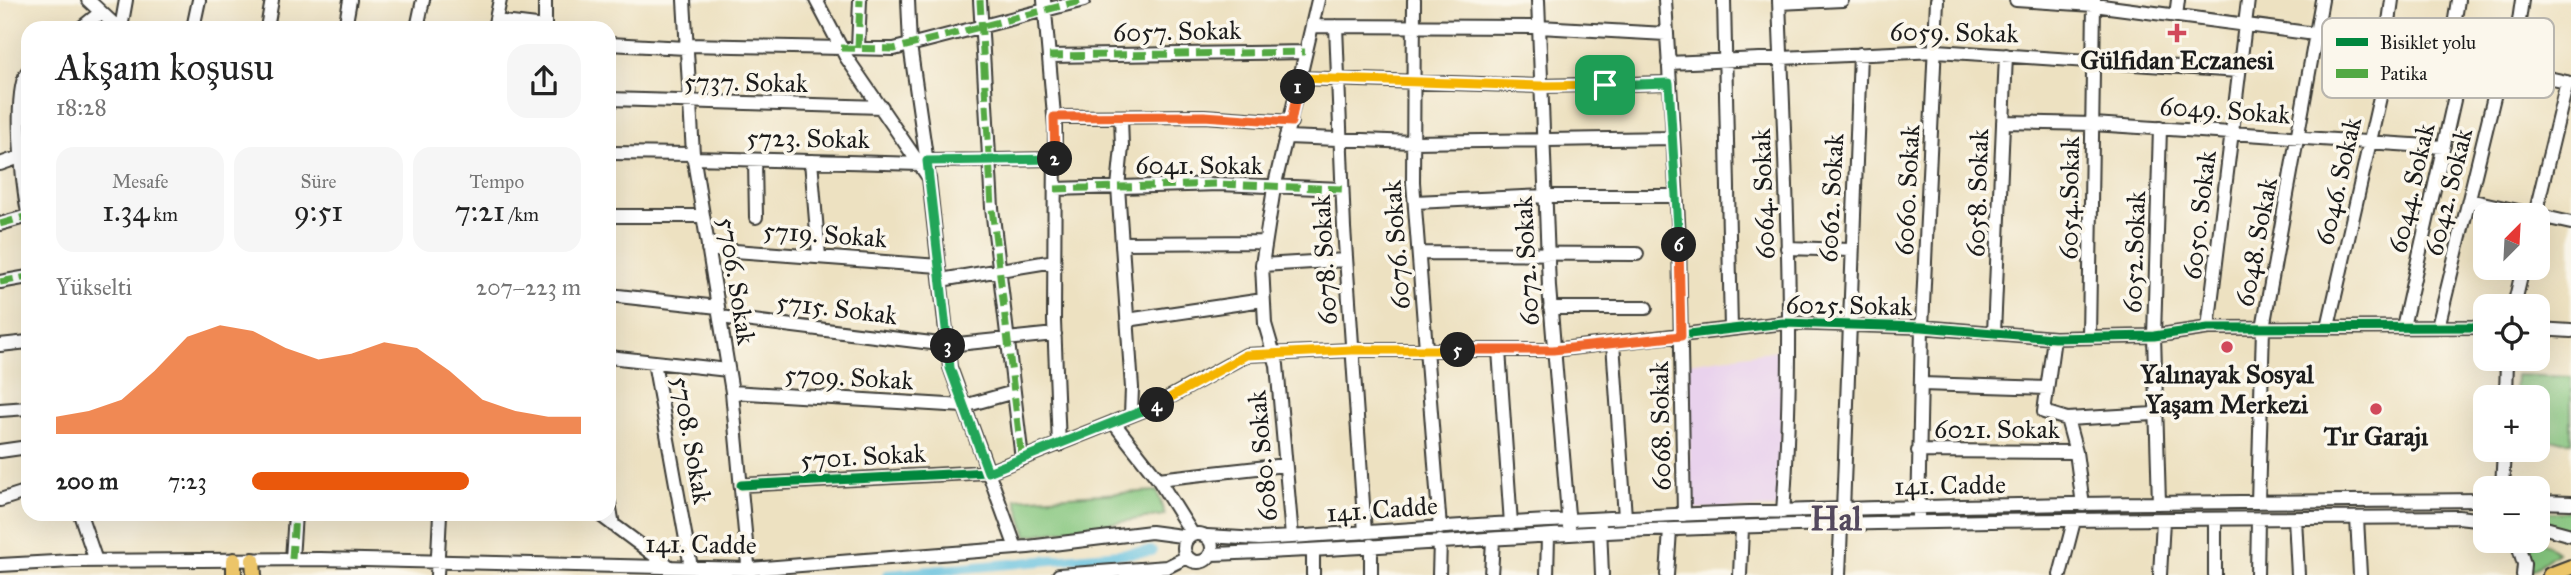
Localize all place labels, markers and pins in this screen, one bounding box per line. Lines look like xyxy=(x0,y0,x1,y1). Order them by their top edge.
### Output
marker: Gülfidan Eczanesi xyxy=(2169,25,2185,41)
place label: Gülfidan Eczanesi xyxy=(2080,44,2275,76)
pin xyxy=(1575,55,1635,115)
pin: 1 xyxy=(1280,70,1316,104)
pin: 2 xyxy=(1038,142,1072,176)
pin: 6 xyxy=(1662,228,1696,262)
pin: 3 xyxy=(930,328,965,364)
pin: 5 xyxy=(1440,332,1476,368)
marker: Yalınayak Sosyal Yaşam Merkezi xyxy=(2219,339,2235,355)
place label: Yalınayak Sosyal Yaşam Merkezi xyxy=(2139,358,2315,420)
pin: 4 xyxy=(1140,388,1174,422)
marker: Tır Garajı xyxy=(2368,401,2384,417)
place label: Tır Garajı xyxy=(2323,420,2429,452)

